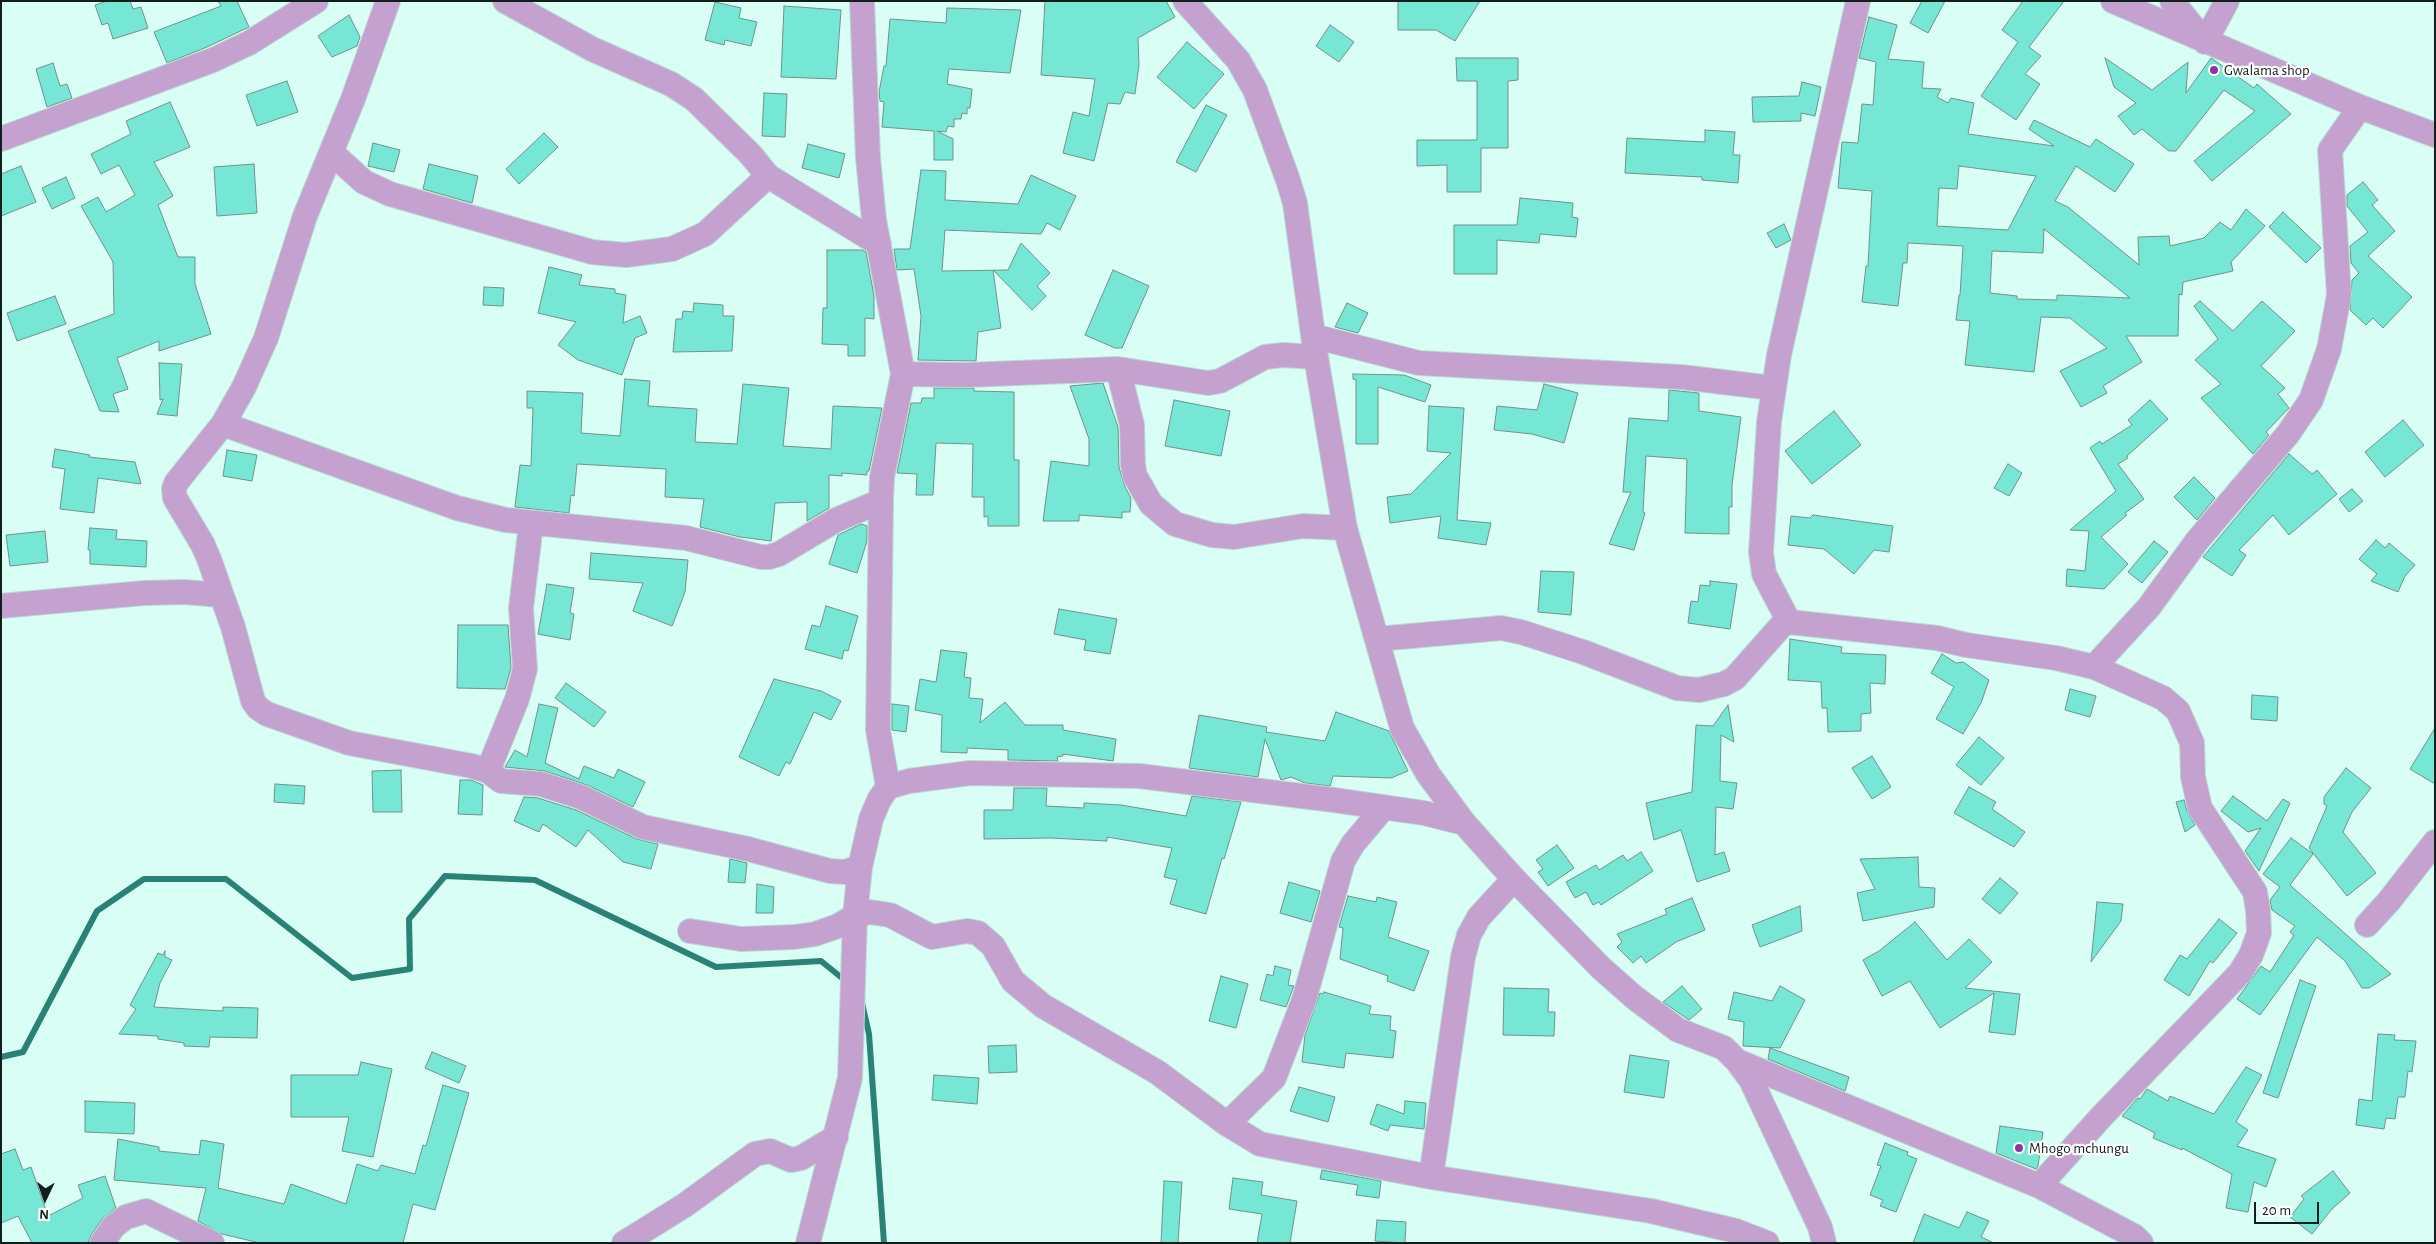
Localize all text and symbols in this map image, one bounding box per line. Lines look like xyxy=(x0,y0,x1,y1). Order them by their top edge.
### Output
place label: Gwalama shop xyxy=(2224,61,2310,79)
marker: Gwalama shop xyxy=(2208,64,2220,76)
place label: Mhogo mchungu xyxy=(2029,1139,2129,1157)
marker: Mhogo mchungu xyxy=(2013,1142,2025,1154)
north arrow xyxy=(20,1174,70,1224)
scale bar xyxy=(2256,1192,2321,1224)
text: 20 m xyxy=(2262,1203,2291,1218)
text: N xyxy=(39,1207,49,1221)

